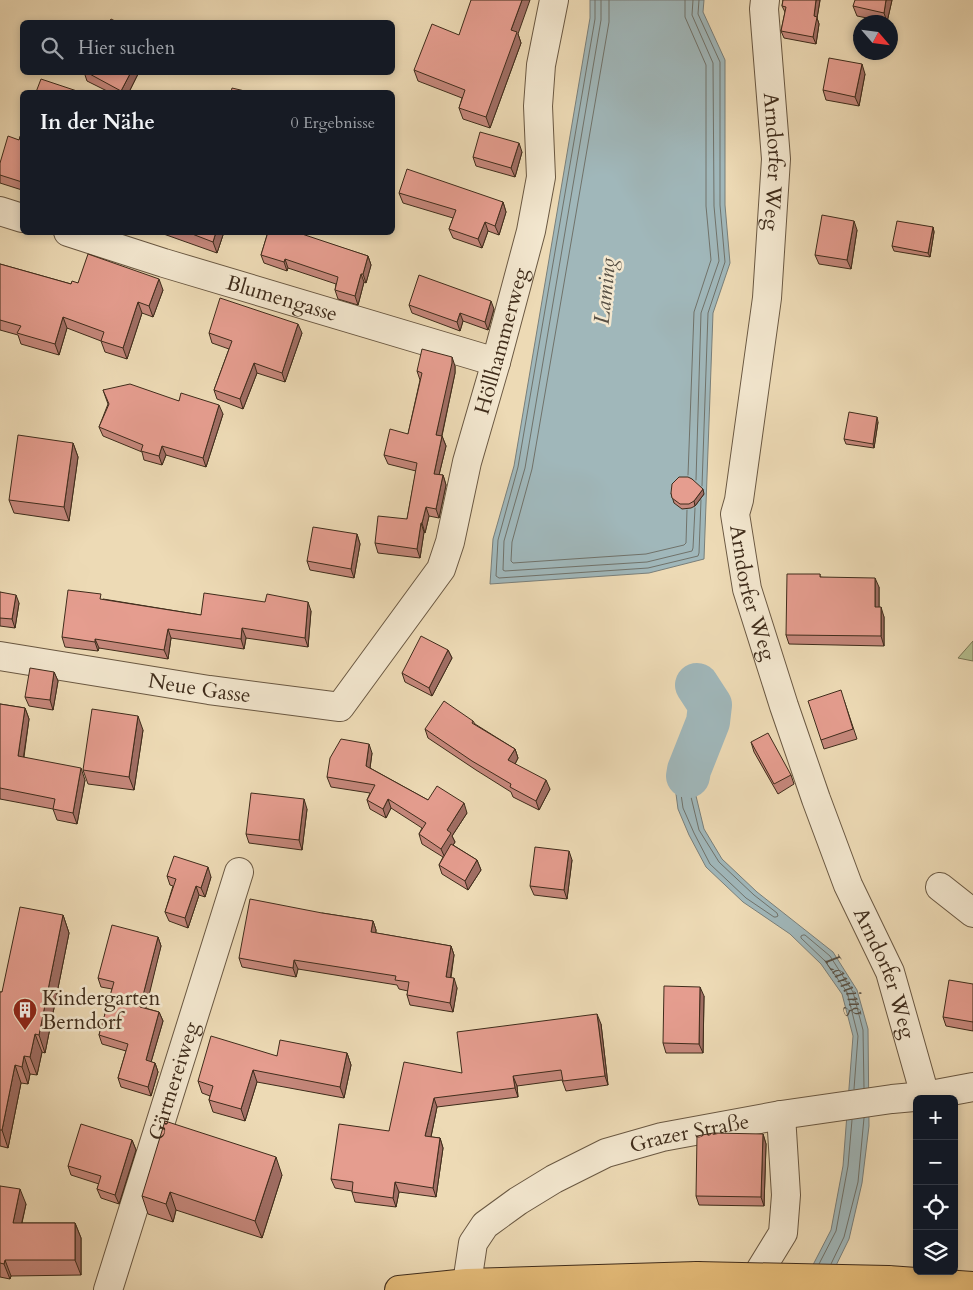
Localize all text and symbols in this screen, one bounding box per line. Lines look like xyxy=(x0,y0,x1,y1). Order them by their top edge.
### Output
north arrow xyxy=(853,15,898,60)
search box xyxy=(20,20,395,75)
icon: search xyxy=(38,34,66,62)
text: Hier suchen xyxy=(78,35,175,61)
street label: Arndorfer Weg xyxy=(756,91,791,232)
text: In der Nähe xyxy=(40,108,155,137)
text: 0 Ergebnisse xyxy=(290,112,375,134)
water label: Laming xyxy=(587,256,623,326)
street label: Höllhammerweg xyxy=(467,264,535,418)
street label: Blumengasse xyxy=(223,268,341,328)
street label: Arndorfer Weg xyxy=(722,523,783,664)
street label: Neue Gasse xyxy=(146,666,253,710)
street label: Arndorfer Weg xyxy=(847,903,923,1042)
water label: Laming xyxy=(817,948,874,1019)
place label: Kindergarten Berndorf xyxy=(42,984,161,1037)
building icon: Kindergarten Berndorf xyxy=(12,997,38,1031)
street label: Gärtnereiweg xyxy=(141,1018,206,1144)
map controls xyxy=(913,1095,958,1275)
button: + xyxy=(913,1095,958,1140)
street label: Grazer Straße xyxy=(626,1107,752,1160)
button: − xyxy=(913,1140,958,1185)
button: locate xyxy=(913,1185,958,1230)
button: layers xyxy=(913,1230,958,1275)

